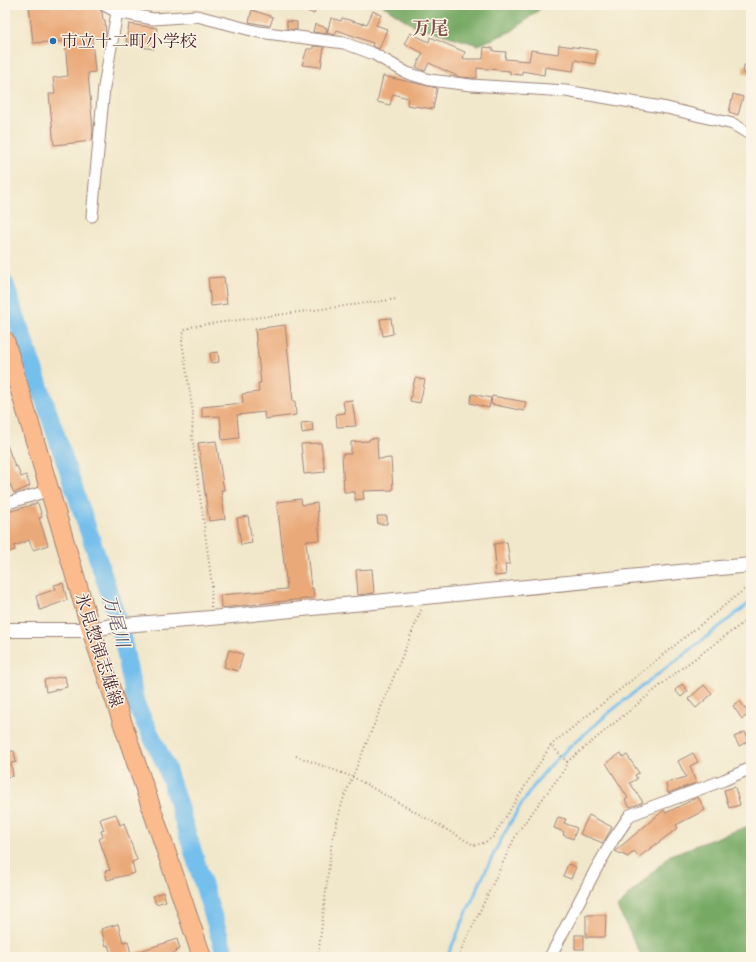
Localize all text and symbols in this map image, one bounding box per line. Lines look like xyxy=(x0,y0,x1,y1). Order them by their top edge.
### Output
district label: 万尾 xyxy=(412,17,448,43)
place label: 市立十二町小学校 xyxy=(61,31,197,55)
marker: 市立十二町小学校 xyxy=(48,36,58,46)
street label: 氷見惣領志雄線 xyxy=(67,590,127,711)
water label: 万尾川 xyxy=(94,592,135,653)

